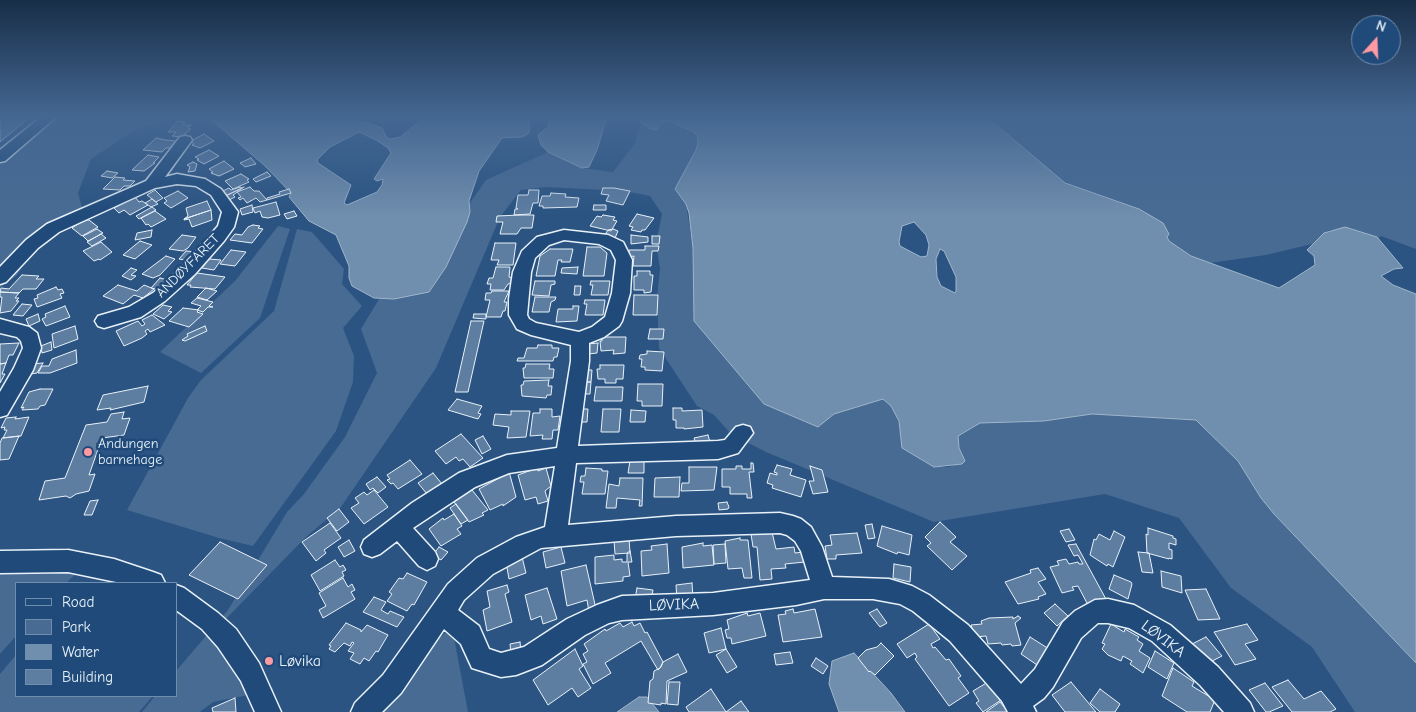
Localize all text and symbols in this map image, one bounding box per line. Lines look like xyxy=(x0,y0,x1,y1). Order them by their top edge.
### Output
north arrow xyxy=(1351,15,1401,65)
text: N xyxy=(1374,17,1388,36)
street label: ANDØYFARET xyxy=(153,231,223,301)
place label: Andungen barnehage xyxy=(98,436,162,468)
marker: Andungen barnehage xyxy=(82,446,94,458)
legend xyxy=(15,582,178,697)
text: Road xyxy=(62,593,94,611)
street label: LØVIKA xyxy=(648,595,700,615)
street label: LØVIKA xyxy=(1137,616,1189,662)
text: Park xyxy=(62,618,91,636)
text: Water xyxy=(62,643,99,661)
place label: Løvika xyxy=(279,651,321,671)
marker: Løvika xyxy=(263,655,275,667)
text: Building xyxy=(62,668,113,686)

